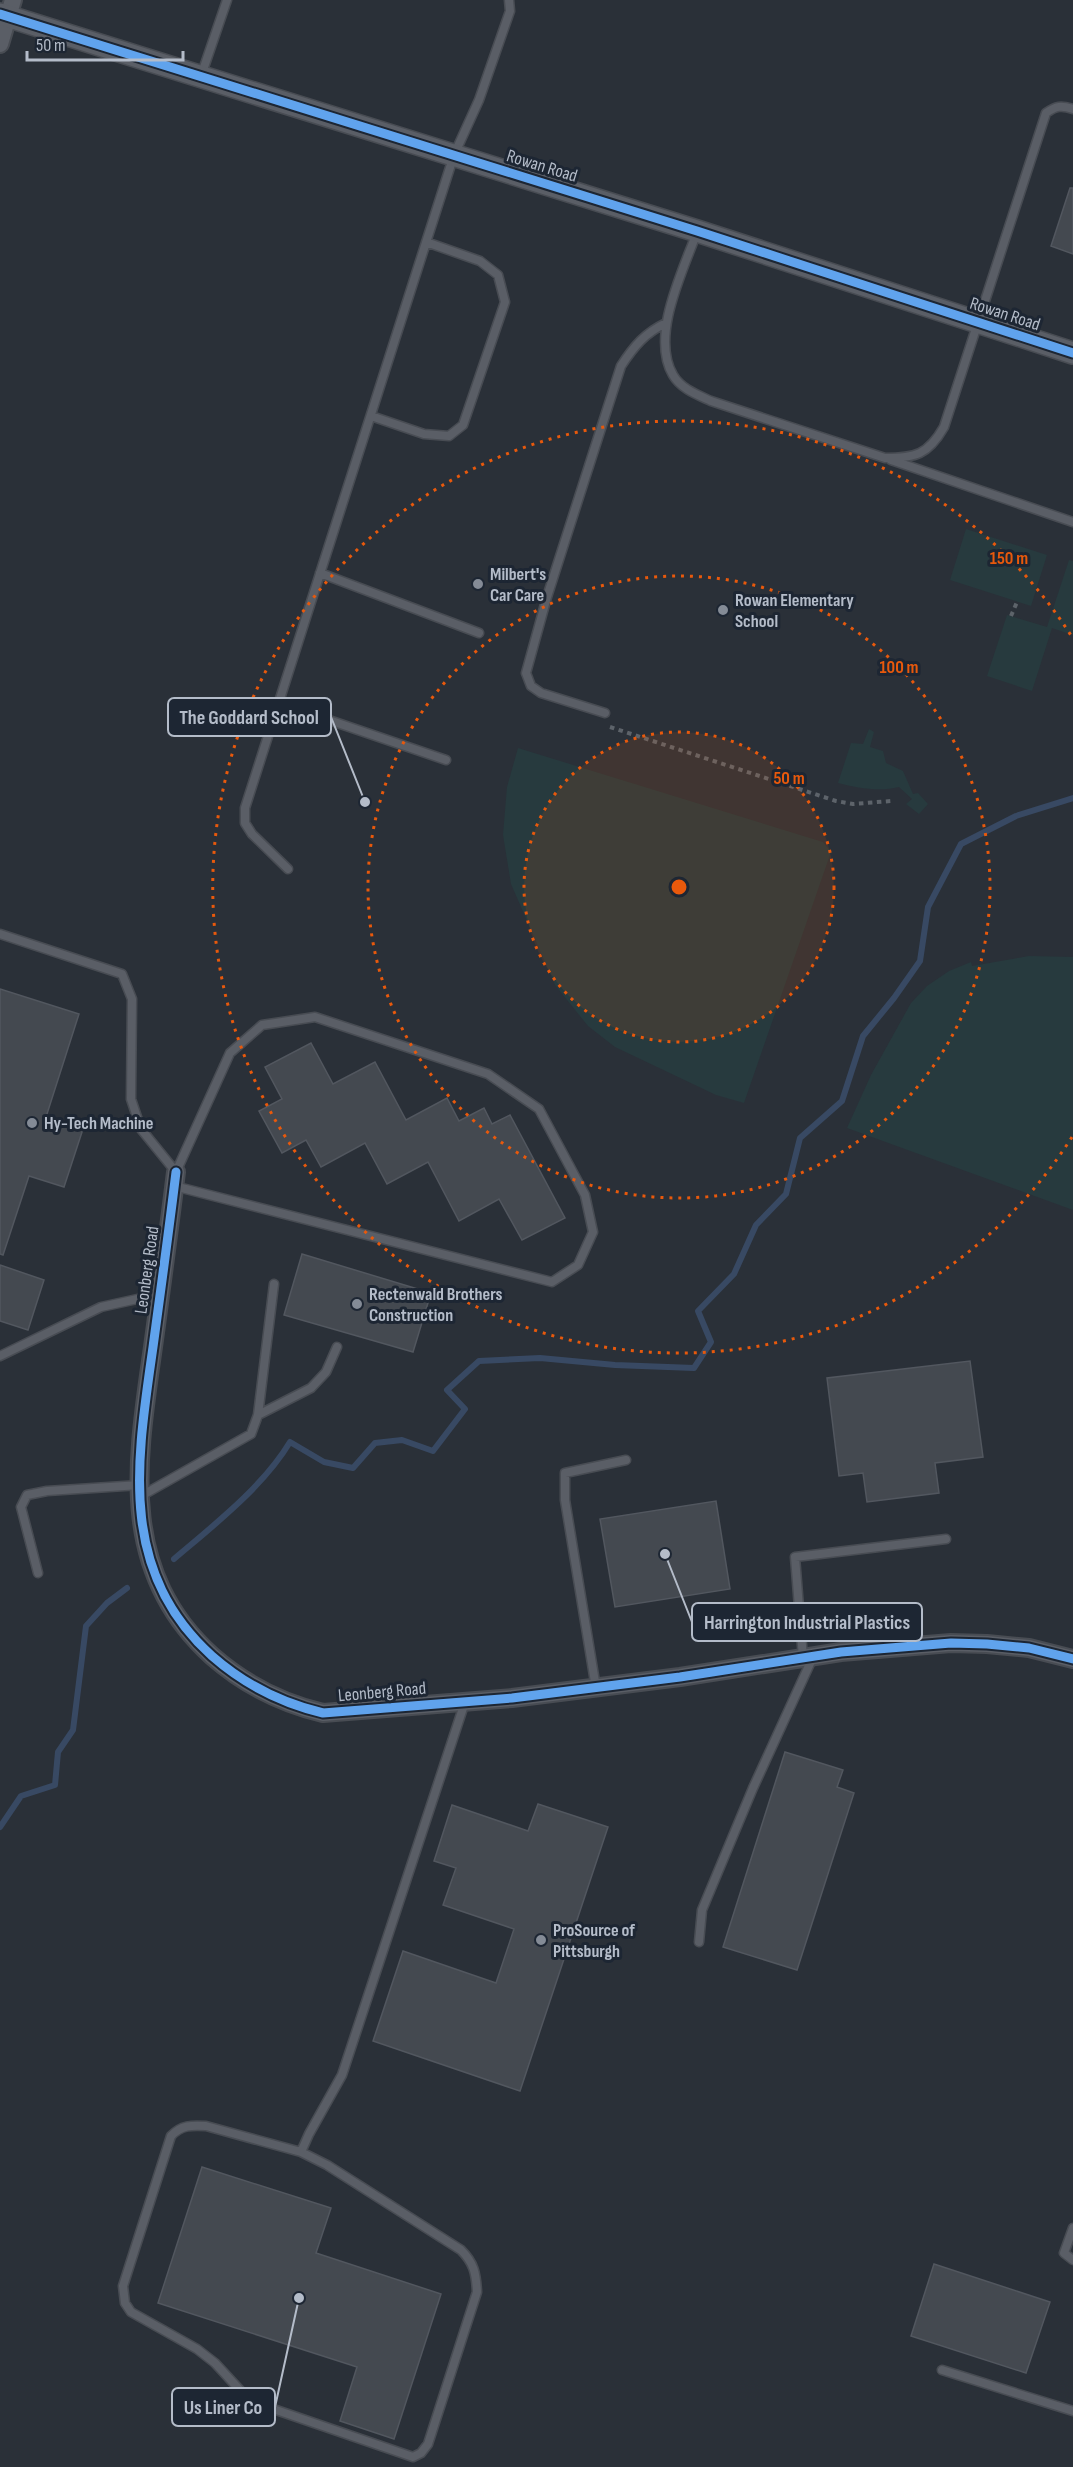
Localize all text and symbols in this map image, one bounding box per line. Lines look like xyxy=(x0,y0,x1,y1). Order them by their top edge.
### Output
scale bar xyxy=(27,24,183,62)
text: 50 m xyxy=(36,35,66,56)
street label: Rowan Road xyxy=(504,145,580,187)
street label: Rowan Road xyxy=(967,293,1043,335)
text: 150 m xyxy=(990,548,1028,569)
place label: Milbert's Car Care xyxy=(490,564,546,606)
marker: Milbert's Car Care xyxy=(471,577,485,591)
place label: Rowan Elementary School xyxy=(735,590,854,632)
marker: Rowan Elementary School xyxy=(716,603,730,617)
text: 100 m xyxy=(880,657,919,678)
callout: The Goddard School xyxy=(168,698,331,736)
text: The Goddard School xyxy=(179,706,319,730)
text: 50 m xyxy=(773,768,805,789)
centre of rings xyxy=(669,877,689,897)
place label: Hy-Tech Machine xyxy=(44,1113,153,1134)
marker: Hy-Tech Machine xyxy=(25,1116,39,1130)
street label: Leonberg Road xyxy=(130,1225,164,1315)
place label: Rectenwald Brothers Construction xyxy=(369,1284,503,1326)
marker: Rectenwald Brothers Construction xyxy=(350,1297,364,1311)
callout: Harrington Industrial Plastics xyxy=(692,1603,922,1641)
text: Harrington Industrial Plastics xyxy=(704,1611,910,1635)
street label: Leonberg Road xyxy=(337,1678,427,1706)
place label: ProSource of Pittsburgh xyxy=(553,1920,635,1962)
marker: ProSource of Pittsburgh xyxy=(534,1933,548,1947)
callout: Us Liner Co xyxy=(172,2388,275,2426)
text: Us Liner Co xyxy=(184,2396,262,2420)

